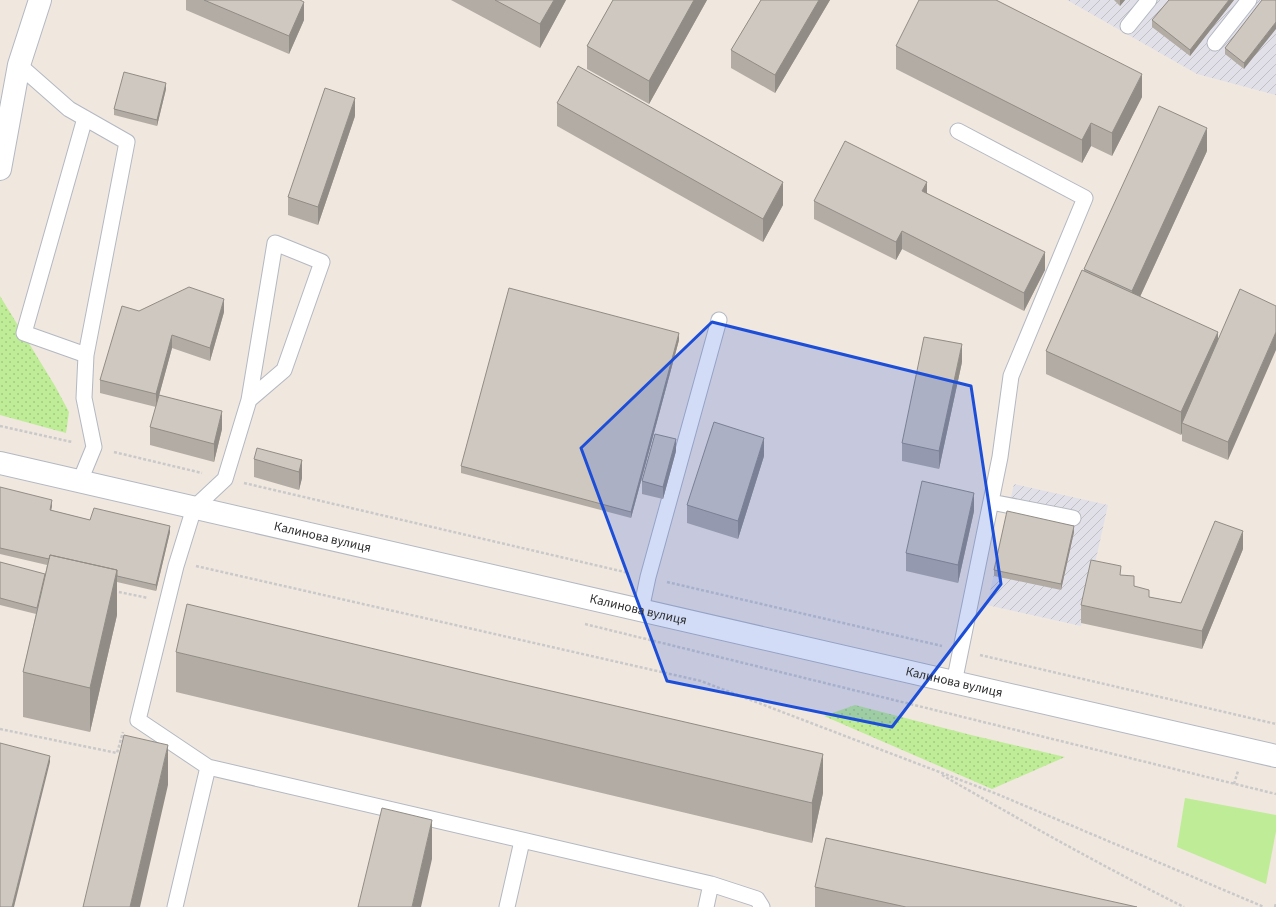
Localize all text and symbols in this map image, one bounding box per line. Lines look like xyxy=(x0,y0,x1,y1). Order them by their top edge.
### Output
street label: Калинова вулиця xyxy=(272,517,373,557)
street label: Калинова вулиця xyxy=(588,590,689,629)
street label: Калинова вулиця xyxy=(904,662,1005,702)

